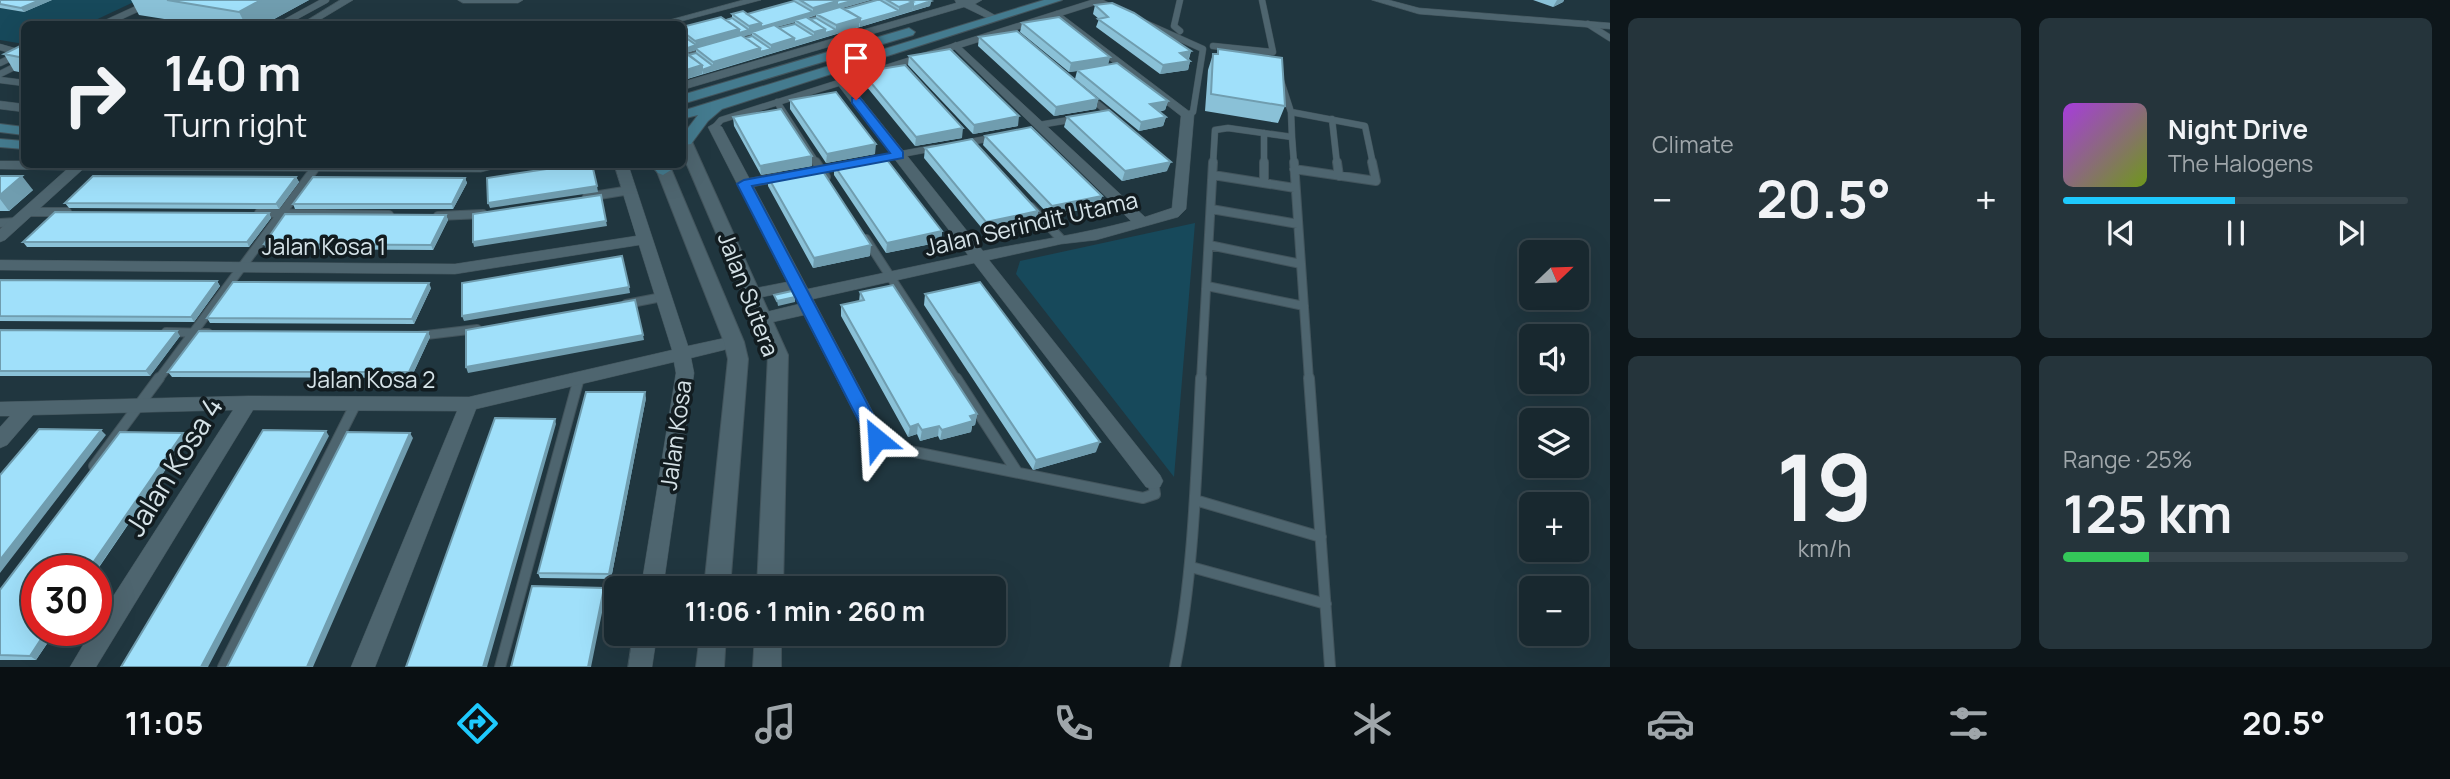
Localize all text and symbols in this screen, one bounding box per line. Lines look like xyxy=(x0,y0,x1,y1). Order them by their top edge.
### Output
pin xyxy=(826,28,886,100)
text: 140 m xyxy=(164,39,301,106)
icon: arrive xyxy=(837,39,875,77)
icon: right xyxy=(49,49,140,140)
text: Turn right xyxy=(164,103,307,147)
text: Night Drive xyxy=(2168,111,2308,147)
text: Climate xyxy=(1652,128,1734,160)
text: The Halogens xyxy=(2168,147,2313,179)
text: 20.5° xyxy=(1756,163,1891,234)
text: − xyxy=(1652,173,1673,225)
text: + xyxy=(1975,173,1997,225)
street label: Jalan Serindit Utama xyxy=(921,183,1141,263)
icon: previous xyxy=(2102,214,2140,252)
icon: pause xyxy=(2217,214,2255,252)
icon: next xyxy=(2332,214,2370,252)
street label: Jalan Sutera xyxy=(711,227,787,361)
street label: Jalan Kosa 1 xyxy=(262,230,386,262)
north arrow xyxy=(1519,240,1589,310)
map controls xyxy=(1519,240,1589,646)
button: sound xyxy=(1519,324,1589,394)
street label: Jalan Kosa 2 xyxy=(307,363,435,395)
street label: Jalan Kosa xyxy=(651,378,699,492)
street label: Jalan Kosa 4 xyxy=(115,389,231,543)
position arrow xyxy=(840,402,914,476)
button: layers xyxy=(1519,408,1589,478)
text: 19 xyxy=(1776,424,1873,548)
text: Range · 25% xyxy=(2063,443,2193,475)
text: 125 km xyxy=(2063,478,2232,549)
button: + xyxy=(1519,492,1589,562)
text: km/h xyxy=(1798,532,1851,564)
speed limit sign: 30 xyxy=(21,555,112,646)
button: − xyxy=(1519,576,1589,646)
text: 11:06 · 1 min · 260 m xyxy=(685,593,925,629)
icon: directions xyxy=(453,699,502,748)
icon: music xyxy=(751,699,800,748)
icon: phone xyxy=(1049,699,1098,748)
icon: climate xyxy=(1348,699,1397,748)
icon: car xyxy=(1646,699,1695,748)
icon: filters xyxy=(1944,699,1993,748)
text: 11:05 xyxy=(125,701,203,745)
text: 20.5° xyxy=(2242,701,2325,745)

